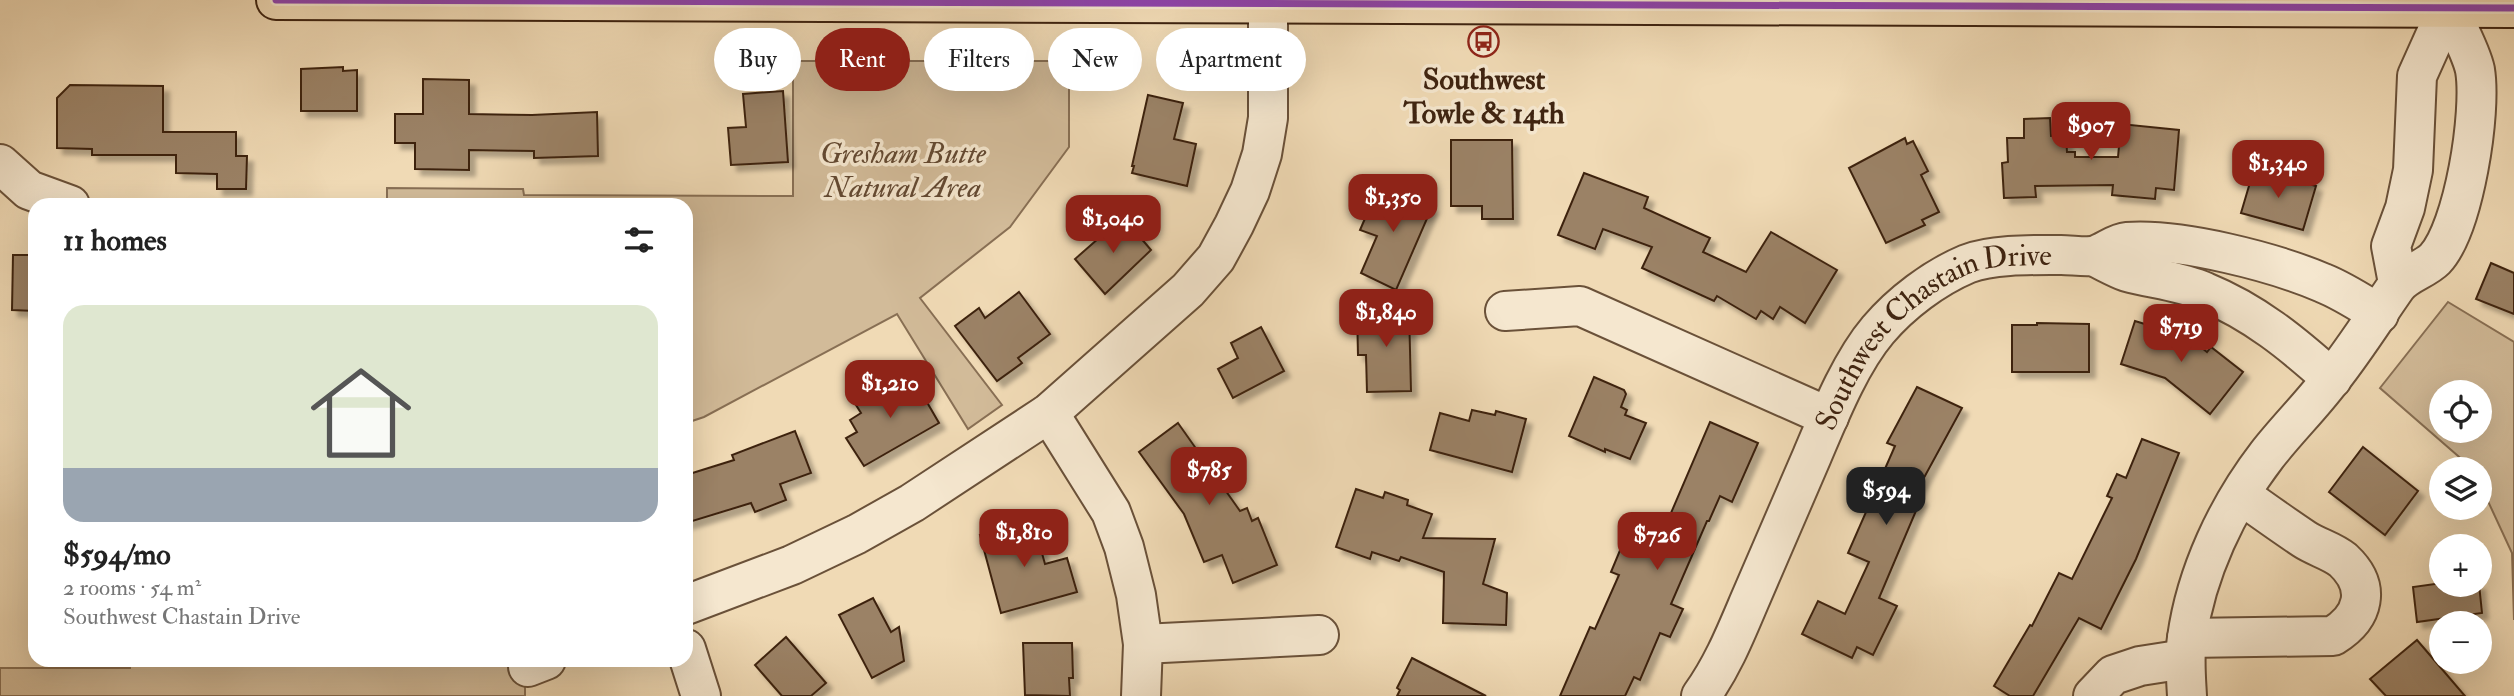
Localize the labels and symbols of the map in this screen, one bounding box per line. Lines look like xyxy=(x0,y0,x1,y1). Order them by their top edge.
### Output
bus stop icon: Southwest Towle & 14th xyxy=(1467,24,1501,58)
place label: Southwest Towle & 14th xyxy=(1402,61,1565,132)
pin: $907 xyxy=(2050,102,2132,162)
park label: Gresham Butte Natural Area xyxy=(820,135,987,206)
pin: $1,340 xyxy=(2221,140,2335,200)
pin: $1,350 xyxy=(1336,174,1450,234)
pin: $1,040 xyxy=(1056,196,1170,255)
street label: Southwest Chastain Drive xyxy=(1807,236,2052,436)
pin: $1,840 xyxy=(1329,290,1443,349)
pin: $719 xyxy=(2140,304,2222,364)
pin: $1,210 xyxy=(833,360,947,420)
pin: $785 xyxy=(1168,448,1250,507)
pin: $594 xyxy=(1845,468,1927,527)
pin: $1,810 xyxy=(967,510,1081,569)
pin: $726 xyxy=(1616,512,1698,572)

